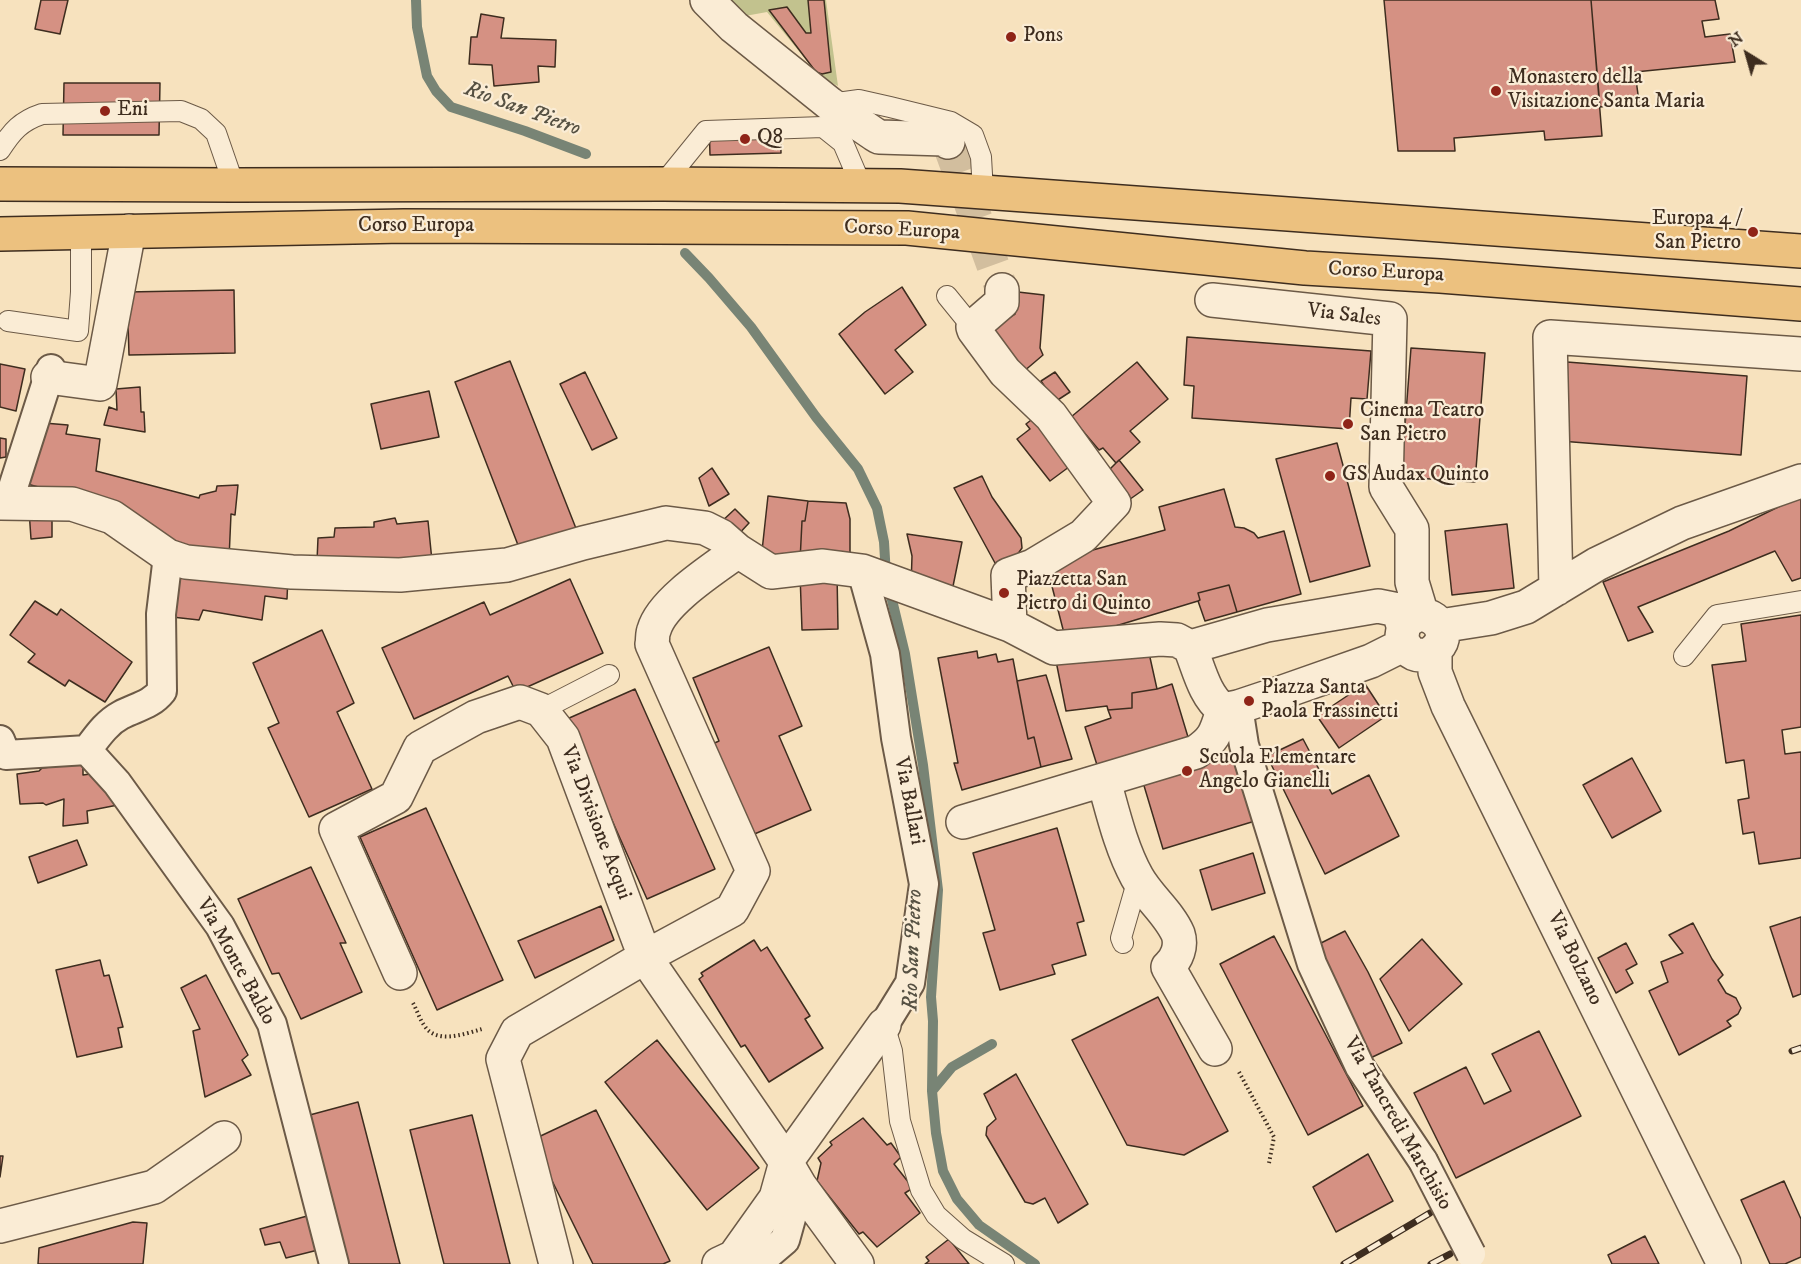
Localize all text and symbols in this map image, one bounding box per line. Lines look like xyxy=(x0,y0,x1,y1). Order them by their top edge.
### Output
place label: Pons xyxy=(1023,24,1063,50)
north arrow xyxy=(1717,24,1777,84)
text: N xyxy=(1725,28,1747,52)
marker: Pons xyxy=(1004,30,1018,44)
place label: Monastero della Visitazione Santa Maria xyxy=(1508,66,1705,116)
water label: Rio San Pietro xyxy=(460,77,584,143)
marker: Monastero della Visitazione Santa Maria xyxy=(1489,84,1503,98)
place label: Eni xyxy=(117,98,148,124)
marker: Eni xyxy=(98,104,112,118)
place label: Q8 xyxy=(757,126,783,152)
marker: Q8 xyxy=(738,132,752,146)
place label: Europa 4 / San Pietro xyxy=(1652,207,1741,257)
street label: Corso Europa xyxy=(358,214,474,240)
street label: Corso Europa xyxy=(843,215,961,247)
marker: Europa 4 / San Pietro xyxy=(1746,225,1760,239)
street label: Corso Europa xyxy=(1327,257,1445,289)
street label: Via Sales xyxy=(1306,299,1382,333)
place label: Cinema Teatro San Pietro xyxy=(1360,399,1484,449)
marker: Cinema Teatro San Pietro xyxy=(1341,417,1355,431)
place label: GS Audax Quinto xyxy=(1342,463,1489,489)
marker: GS Audax Quinto xyxy=(1323,469,1337,483)
place label: Piazzetta San Pietro di Quinto xyxy=(1016,568,1151,618)
marker: Piazzetta San Pietro di Quinto xyxy=(997,586,1011,600)
place label: Piazza Santa Paola Frassinetti xyxy=(1261,676,1398,726)
marker: Piazza Santa Paola Frassinetti xyxy=(1242,694,1256,708)
street label: Via Divisione Acqui xyxy=(554,742,636,904)
place label: Scuola Elementare Angelo Gianelli xyxy=(1199,746,1356,796)
street label: Via Ballari xyxy=(887,755,929,847)
marker: Scuola Elementare Angelo Gianelli xyxy=(1180,764,1194,778)
water label: Rio San Pietro xyxy=(899,889,929,1011)
street label: Via Monte Baldo xyxy=(190,894,280,1030)
street label: Via Bolzano xyxy=(1541,908,1607,1010)
street label: Via Tancredi Marchisio xyxy=(1337,1033,1457,1215)

